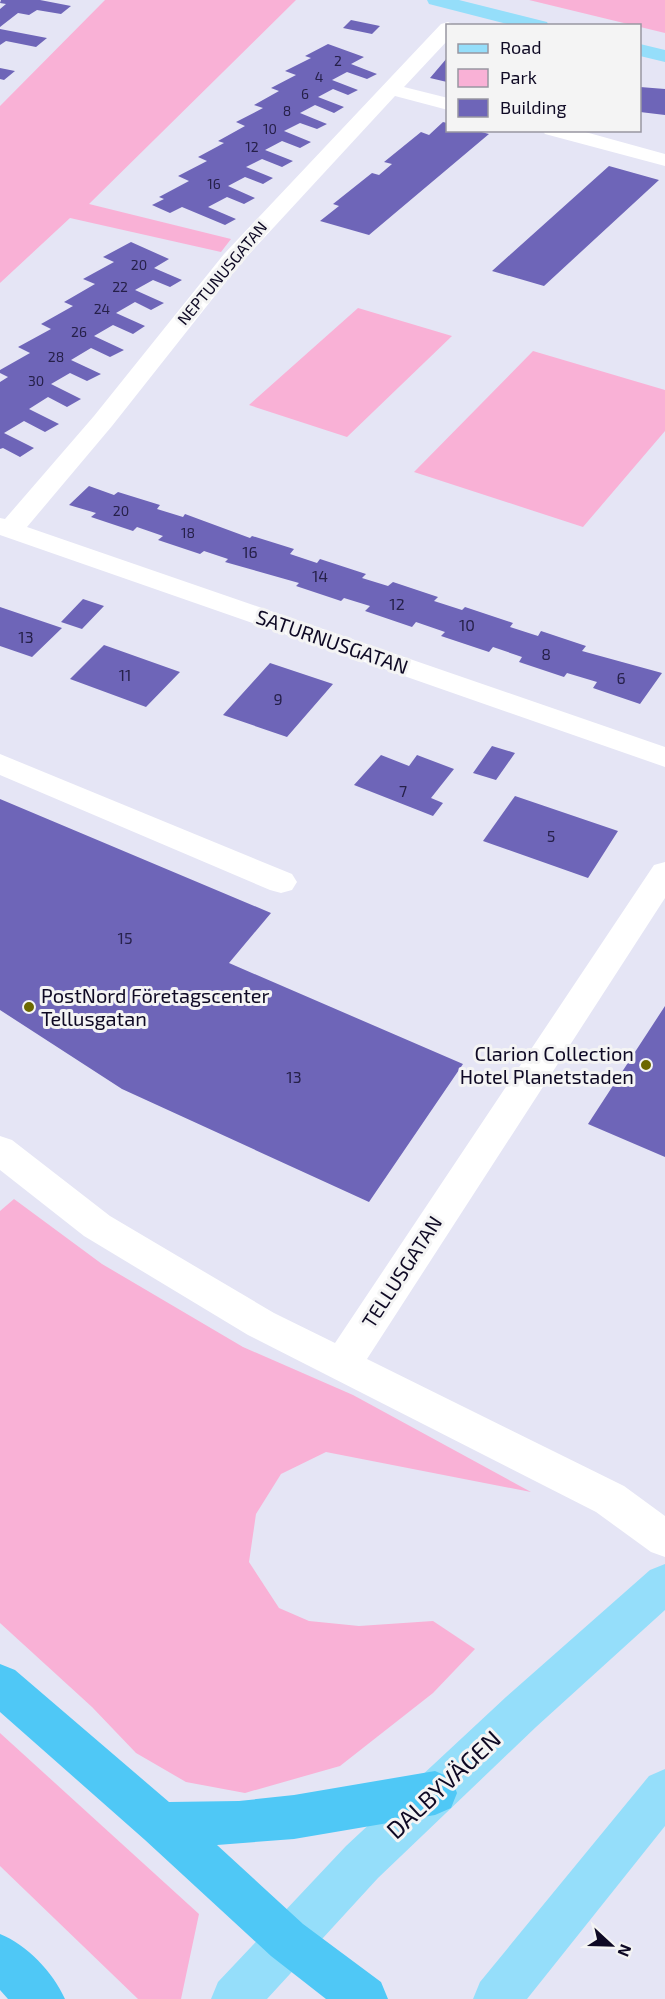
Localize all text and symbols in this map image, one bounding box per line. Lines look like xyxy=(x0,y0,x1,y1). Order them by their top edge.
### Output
legend xyxy=(446,24,641,132)
text: Road xyxy=(500,36,541,58)
house number: 2 xyxy=(334,52,342,69)
text: Park xyxy=(500,66,537,88)
house number: 4 xyxy=(315,68,323,85)
house number: 6 xyxy=(301,85,309,102)
text: Building xyxy=(500,96,567,118)
house number: 8 xyxy=(283,102,291,119)
house number: 10 xyxy=(263,120,277,137)
house number: 12 xyxy=(245,138,259,155)
house number: 16 xyxy=(207,175,221,192)
street label: NEPTUNUSGATAN xyxy=(173,217,270,328)
house number: 20 xyxy=(131,256,147,273)
house number: 22 xyxy=(112,278,128,295)
house number: 24 xyxy=(94,300,110,317)
house number: 26 xyxy=(71,323,87,340)
house number: 28 xyxy=(48,348,64,365)
house number: 30 xyxy=(28,372,44,389)
house number: 20 xyxy=(113,502,129,519)
house number: 18 xyxy=(181,524,195,541)
house number: 16 xyxy=(242,542,258,561)
house number: 14 xyxy=(312,566,328,585)
house number: 12 xyxy=(389,594,405,613)
street label: SATURNUSGATAN xyxy=(253,604,412,678)
house number: 10 xyxy=(459,615,475,634)
house number: 13 xyxy=(18,627,34,646)
house number: 8 xyxy=(541,644,551,663)
house number: 11 xyxy=(119,665,131,684)
house number: 6 xyxy=(616,668,626,687)
house number: 9 xyxy=(273,689,283,708)
house number: 7 xyxy=(399,781,407,800)
house number: 5 xyxy=(547,826,555,845)
house number: 15 xyxy=(118,928,132,947)
place label: PostNord Företagscenter Tellusgatan xyxy=(41,983,270,1030)
marker: PostNord Företagscenter Tellusgatan xyxy=(22,1000,36,1014)
place label: Clarion Collection Hotel Planetstaden xyxy=(460,1041,634,1088)
marker: Clarion Collection Hotel Planetstaden xyxy=(639,1058,653,1072)
house number: 13 xyxy=(286,1067,302,1086)
street label: TELLUSGATAN xyxy=(356,1211,446,1332)
street label: DALBYVÄGEN xyxy=(380,1724,506,1844)
north arrow xyxy=(581,1915,641,1975)
text: N xyxy=(614,1942,636,1960)

